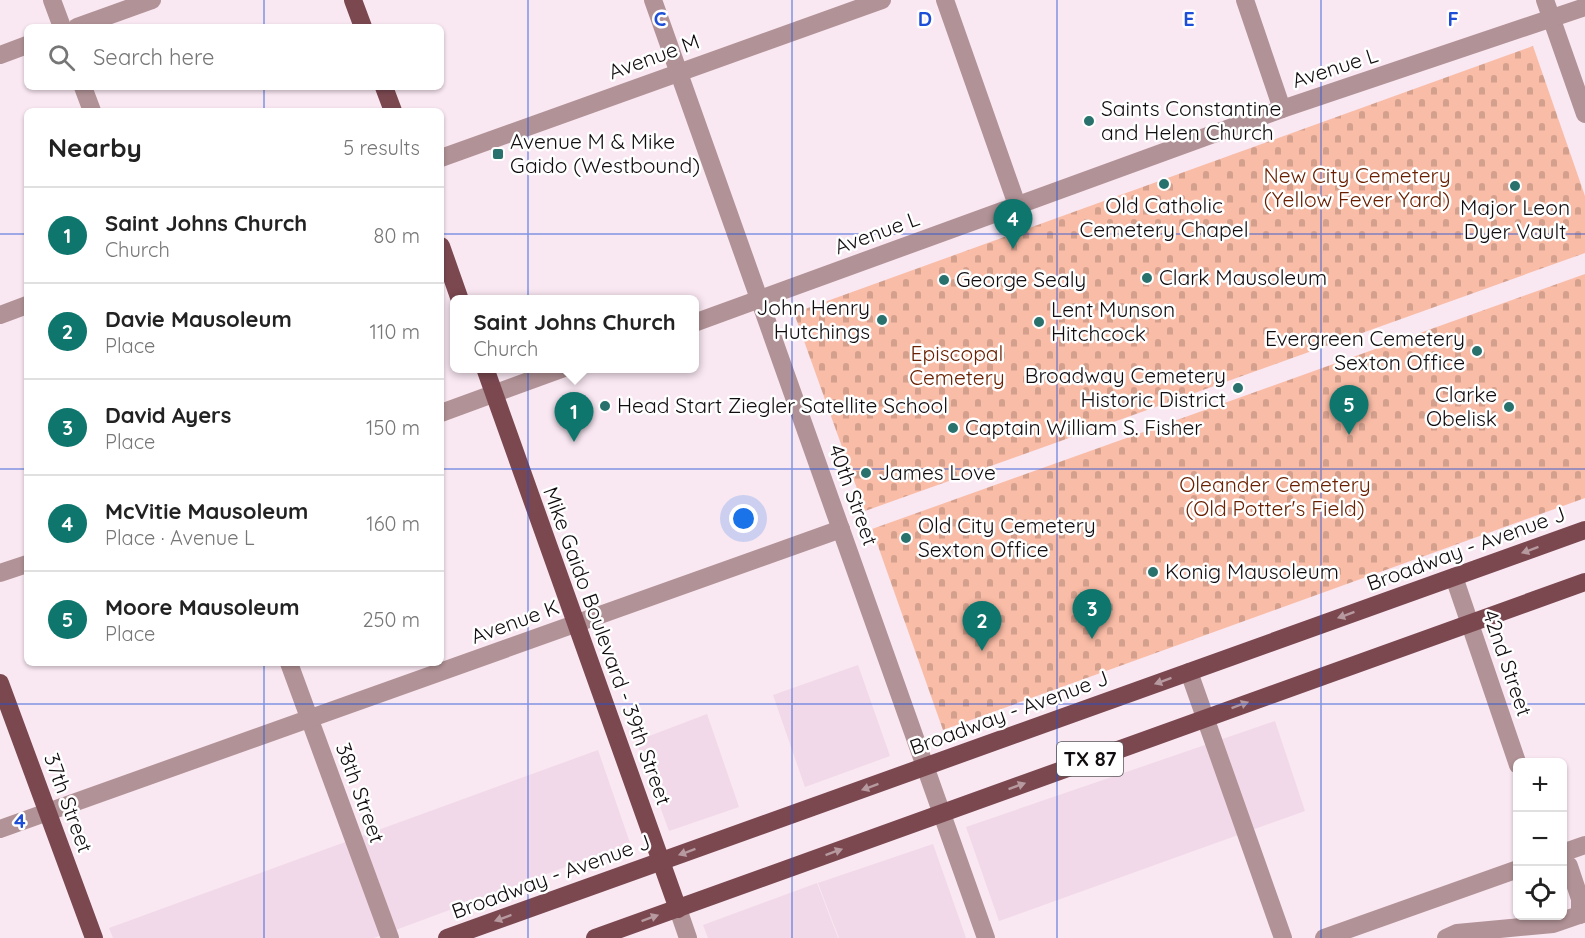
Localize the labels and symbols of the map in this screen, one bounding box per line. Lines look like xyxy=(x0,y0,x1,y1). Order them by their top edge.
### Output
text: C xyxy=(654,6,667,31)
text: D xyxy=(918,6,932,31)
text: E xyxy=(1183,6,1195,31)
text: F xyxy=(1447,6,1459,31)
street label: Avenue M xyxy=(605,28,703,85)
street label: Avenue L xyxy=(1288,41,1381,93)
place label: Saints Constantine and Helen Church xyxy=(1101,95,1281,145)
marker: Saints Constantine and Helen Church xyxy=(1082,114,1096,128)
place label: Avenue M & Mike Gaido (Westbound) xyxy=(510,128,700,178)
marker: Avenue M & Mike Gaido (Westbound) xyxy=(491,147,505,161)
park label: New City Cemetery (Yellow Fever Yard) xyxy=(1263,162,1451,212)
marker: Old Catholic Cemetery Chapel xyxy=(1157,177,1171,191)
marker: Major Leon Dyer Vault xyxy=(1508,179,1522,193)
place label: Old Catholic Cemetery Chapel xyxy=(1079,192,1249,242)
place label: Major Leon Dyer Vault xyxy=(1460,194,1570,244)
pin: 4 xyxy=(994,200,1032,249)
street label: Avenue L xyxy=(831,205,923,259)
place label: Clark Mausoleum xyxy=(1159,264,1327,290)
place label: George Sealy xyxy=(956,266,1086,292)
marker: Clark Mausoleum xyxy=(1140,271,1154,285)
marker: George Sealy xyxy=(937,273,951,287)
place label: John Henry Hutchings xyxy=(756,294,870,344)
place label: Lent Munson Hitchcock xyxy=(1051,296,1175,346)
marker: John Henry Hutchings xyxy=(875,313,889,327)
marker: Lent Munson Hitchcock xyxy=(1032,315,1046,329)
place label: Evergreen Cemetery Sexton Office xyxy=(1265,325,1465,375)
park label: Episcopal Cemetery xyxy=(909,340,1005,390)
marker: Evergreen Cemetery Sexton Office xyxy=(1470,344,1484,358)
place label: Broadway Cemetery Historic District xyxy=(1025,362,1226,412)
marker: Broadway Cemetery Historic District xyxy=(1231,381,1245,395)
place label: Clarke Obelisk xyxy=(1426,381,1497,431)
pin: 5 xyxy=(1330,386,1368,435)
pin: 1 xyxy=(554,392,594,442)
place label: Head Start Ziegler Satellite School xyxy=(617,392,948,418)
marker: Head Start Ziegler Satellite School xyxy=(598,399,612,413)
marker: Clarke Obelisk xyxy=(1502,400,1516,414)
place label: Captain William S. Fisher xyxy=(965,414,1202,440)
marker: Captain William S. Fisher xyxy=(946,421,960,435)
street label: 40th Street xyxy=(824,441,884,549)
place label: James Love xyxy=(878,459,996,485)
marker: James Love xyxy=(859,466,873,480)
park label: Oleander Cemetery (Old Potter's Field) xyxy=(1179,471,1371,521)
street label: Mike Gaido Boulevard - 39th Street xyxy=(538,483,678,808)
street label: Broadway - Avenue J xyxy=(1363,500,1568,596)
your location xyxy=(729,504,758,533)
place label: Old City Cemetery Sexton Office xyxy=(918,512,1096,562)
marker: Old City Cemetery Sexton Office xyxy=(899,531,913,545)
one-way arrow xyxy=(1521,545,1539,555)
place label: Konig Mausoleum xyxy=(1165,558,1339,584)
marker: Konig Mausoleum xyxy=(1146,565,1160,579)
pin: 3 xyxy=(1072,590,1112,639)
street label: Avenue K xyxy=(467,593,562,649)
pin: 2 xyxy=(962,602,1002,651)
street label: 42nd Street xyxy=(1478,606,1538,719)
one-way arrow xyxy=(1337,611,1355,621)
street label: Broadway - Avenue J xyxy=(906,664,1111,760)
one-way arrow xyxy=(1154,677,1172,687)
one-way arrow xyxy=(1231,699,1249,709)
street label: 38th Street xyxy=(331,739,391,846)
road number: TX 87 xyxy=(1057,742,1123,776)
street label: 37th Street xyxy=(39,749,99,856)
one-way arrow xyxy=(1008,781,1026,790)
one-way arrow xyxy=(861,782,879,792)
text: 4 xyxy=(14,808,26,833)
street label: Broadway - Avenue J xyxy=(448,828,653,924)
one-way arrow xyxy=(825,847,843,857)
one-way arrow xyxy=(677,848,695,858)
one-way arrow xyxy=(494,913,512,923)
one-way arrow xyxy=(641,913,659,923)

